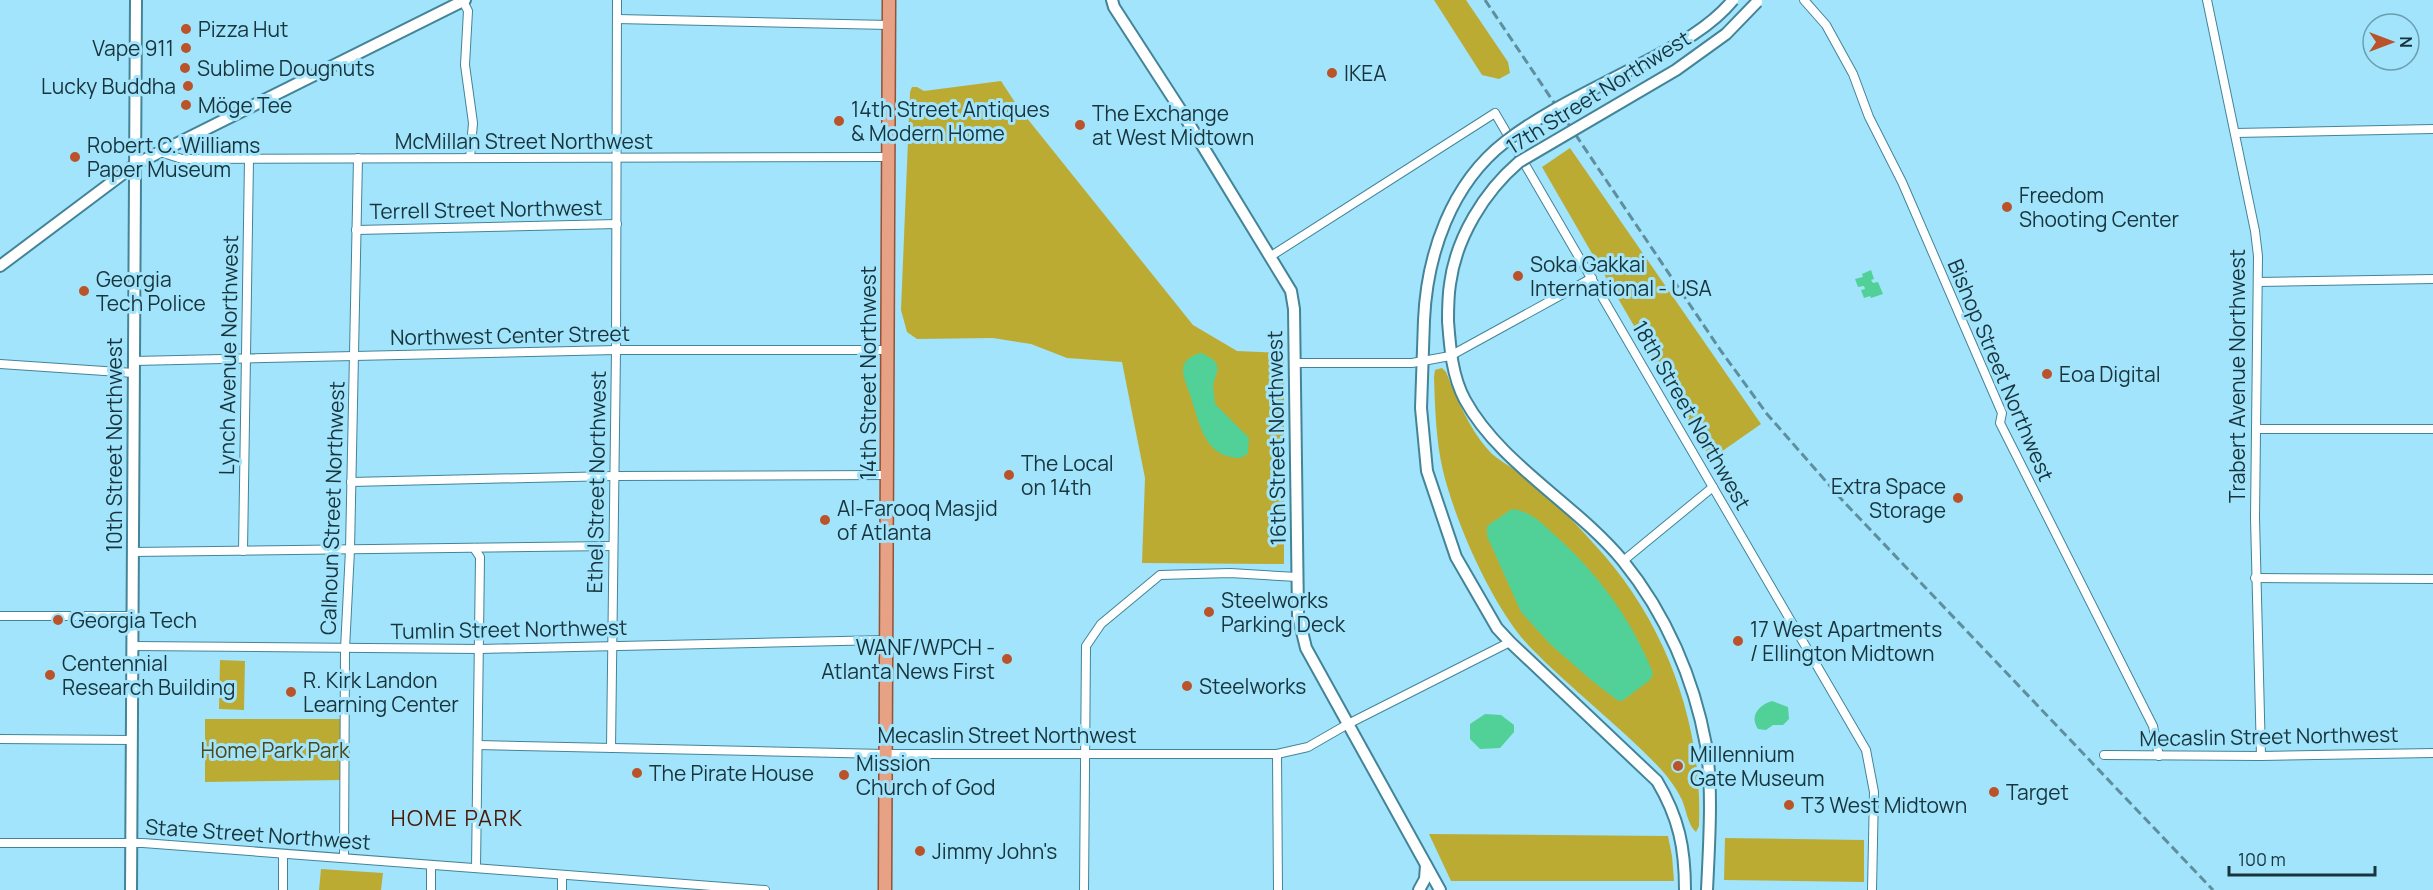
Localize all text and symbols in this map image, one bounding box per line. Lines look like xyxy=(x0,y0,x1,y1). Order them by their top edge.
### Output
north arrow xyxy=(2361,12,2421,72)
place label: Pizza Hut xyxy=(198,15,288,43)
marker: Pizza Hut xyxy=(179,22,193,36)
street label: 17th Street Northwest xyxy=(1501,24,1695,160)
place label: Vape 911 xyxy=(92,34,174,62)
text: N xyxy=(2395,36,2417,48)
marker: Vape 911 xyxy=(179,41,193,55)
place label: Sublime Dougnuts xyxy=(197,54,375,82)
place label: IKEA xyxy=(1344,59,1387,87)
marker: Sublime Dougnuts xyxy=(178,61,192,75)
marker: IKEA xyxy=(1325,66,1339,80)
place label: Lucky Buddha xyxy=(41,72,176,100)
marker: Lucky Buddha xyxy=(181,79,195,93)
place label: Möge Tee xyxy=(198,91,292,119)
place label: 14th Street Antiques & Modern Home xyxy=(851,95,1050,147)
marker: Möge Tee xyxy=(179,98,193,112)
place label: The Exchange at West Midtown xyxy=(1092,99,1254,151)
marker: 14th Street Antiques & Modern Home xyxy=(832,114,846,128)
marker: The Exchange at West Midtown xyxy=(1073,118,1087,132)
street label: McMillan Street Northwest xyxy=(395,127,653,155)
place label: Robert C. Williams Paper Museum xyxy=(87,131,260,183)
marker: Robert C. Williams Paper Museum xyxy=(68,150,82,164)
place label: Freedom Shooting Center xyxy=(2019,181,2179,233)
street label: Terrell Street Northwest xyxy=(369,193,603,225)
marker: Freedom Shooting Center xyxy=(2000,200,2014,214)
street label: Lynch Avenue Northwest xyxy=(212,235,244,475)
street label: Trabert Avenue Northwest xyxy=(2223,249,2251,503)
place label: Soka Gakkai International - USA xyxy=(1530,250,1712,302)
street label: Bishop Street Northwest xyxy=(1941,255,2061,485)
place label: Georgia Tech Police xyxy=(96,265,206,317)
street label: 14th Street Northwest xyxy=(854,266,882,480)
marker: Soka Gakkai International - USA xyxy=(1511,269,1525,283)
marker: Georgia Tech Police xyxy=(77,284,91,298)
street label: 18th Street Northwest xyxy=(1626,315,1758,515)
street label: Northwest Center Street xyxy=(390,319,630,351)
street label: 16th Street Northwest xyxy=(1260,330,1292,546)
street label: 10th Street Northwest xyxy=(100,338,128,552)
place label: Eoa Digital xyxy=(2059,360,2161,388)
marker: Eoa Digital xyxy=(2040,367,2054,381)
street label: Ethel Street Northwest xyxy=(580,370,612,594)
street label: Calhoun Street Northwest xyxy=(314,380,350,636)
place label: The Local on 14th xyxy=(1021,449,1114,501)
marker: The Local on 14th xyxy=(1002,468,1016,482)
place label: Extra Space Storage xyxy=(1831,472,1946,524)
marker: Extra Space Storage xyxy=(1951,491,1965,505)
place label: Al-Farooq Masjid of Atlanta xyxy=(837,494,998,546)
marker: Al-Farooq Masjid of Atlanta xyxy=(818,513,832,527)
place label: Steelworks Parking Deck xyxy=(1221,586,1346,638)
marker: Steelworks Parking Deck xyxy=(1202,605,1216,619)
place label: Georgia Tech xyxy=(70,606,197,634)
marker: Georgia Tech xyxy=(51,613,65,627)
street label: Tumlin Street Northwest xyxy=(390,613,628,645)
place label: 17 West Apartments / Ellington Midtown xyxy=(1750,615,1942,667)
place label: WANF/WPCH - Atlanta News First xyxy=(821,633,995,685)
marker: 17 West Apartments / Ellington Midtown xyxy=(1731,634,1745,648)
place label: Centennial Research Building xyxy=(62,649,235,701)
marker: WANF/WPCH - Atlanta News First xyxy=(1000,652,1014,666)
place label: R. Kirk Landon Learning Center xyxy=(303,666,459,718)
marker: Centennial Research Building xyxy=(43,668,57,682)
place label: Steelworks xyxy=(1199,672,1306,700)
marker: Steelworks xyxy=(1180,679,1194,693)
marker: R. Kirk Landon Learning Center xyxy=(284,685,298,699)
street label: Mecaslin Street Northwest xyxy=(2139,720,2399,752)
street label: Mecaslin Street Northwest xyxy=(877,721,1137,749)
park label: Home Park Park xyxy=(201,736,350,764)
place label: Millennium Gate Museum xyxy=(1690,740,1825,792)
place label: Mission Church of God xyxy=(856,749,995,801)
place label: The Pirate House xyxy=(649,759,814,787)
marker: Millennium Gate Museum xyxy=(1671,759,1685,773)
marker: The Pirate House xyxy=(630,766,644,780)
marker: Mission Church of God xyxy=(837,768,851,782)
place label: Target xyxy=(2006,778,2069,806)
marker: Target xyxy=(1987,785,2001,799)
place label: T3 West Midtown xyxy=(1801,791,1967,819)
marker: T3 West Midtown xyxy=(1782,798,1796,812)
district label: HOME PARK xyxy=(391,803,523,833)
street label: State Street Northwest xyxy=(144,812,372,856)
place label: Jimmy John's xyxy=(932,837,1057,865)
scale bar xyxy=(2229,839,2374,877)
marker: Jimmy John's xyxy=(913,844,927,858)
text: 100 m xyxy=(2238,847,2286,871)

